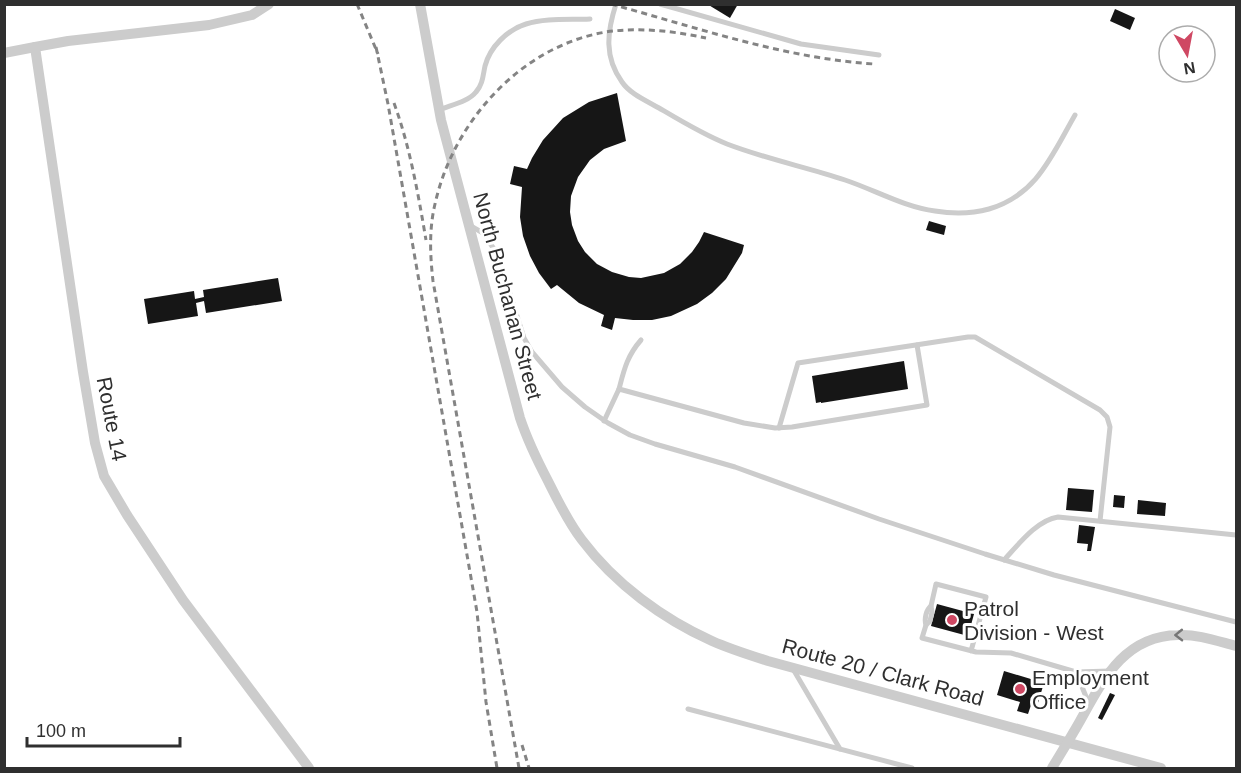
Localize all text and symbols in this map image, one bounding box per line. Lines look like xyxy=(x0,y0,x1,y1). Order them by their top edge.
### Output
north arrow xyxy=(1157,24,1217,84)
text: N xyxy=(1182,59,1197,78)
street label: North Buchanan Street xyxy=(469,190,547,402)
street label: Route 14 xyxy=(93,375,131,463)
place label: Patrol Division - West xyxy=(964,597,1104,644)
marker: Patrol Division - West xyxy=(945,613,959,627)
one-way arrow xyxy=(1175,629,1184,641)
street label: Route 20 / Clark Road xyxy=(780,634,986,710)
place label: Employment Office xyxy=(1032,666,1149,713)
marker: Employment Office xyxy=(1013,682,1027,696)
scale bar xyxy=(27,710,180,748)
text: 100 m xyxy=(36,721,86,741)

